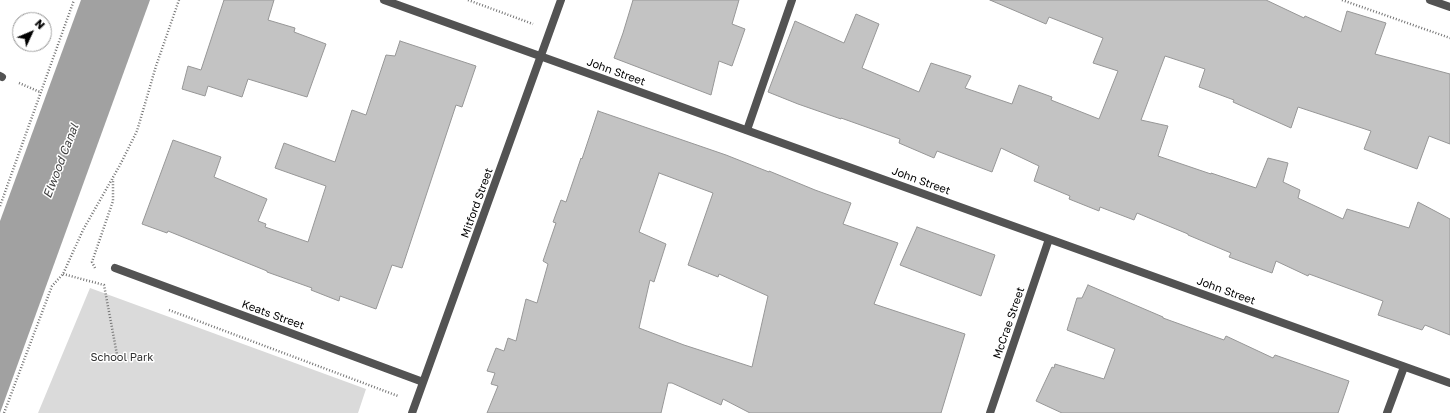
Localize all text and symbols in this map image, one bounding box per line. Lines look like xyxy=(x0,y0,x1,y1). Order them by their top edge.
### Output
north arrow xyxy=(12,12,52,52)
text: N xyxy=(33,16,48,32)
street label: John Street xyxy=(585,55,647,89)
water label: Elwood Canal xyxy=(40,122,82,200)
street label: John Street xyxy=(890,164,952,198)
street label: Mitford Street xyxy=(458,166,496,240)
street label: John Street xyxy=(1195,274,1257,308)
street label: McCrae Street xyxy=(991,285,1027,361)
street label: Keats Street xyxy=(240,298,306,332)
park label: School Park xyxy=(90,351,154,365)

